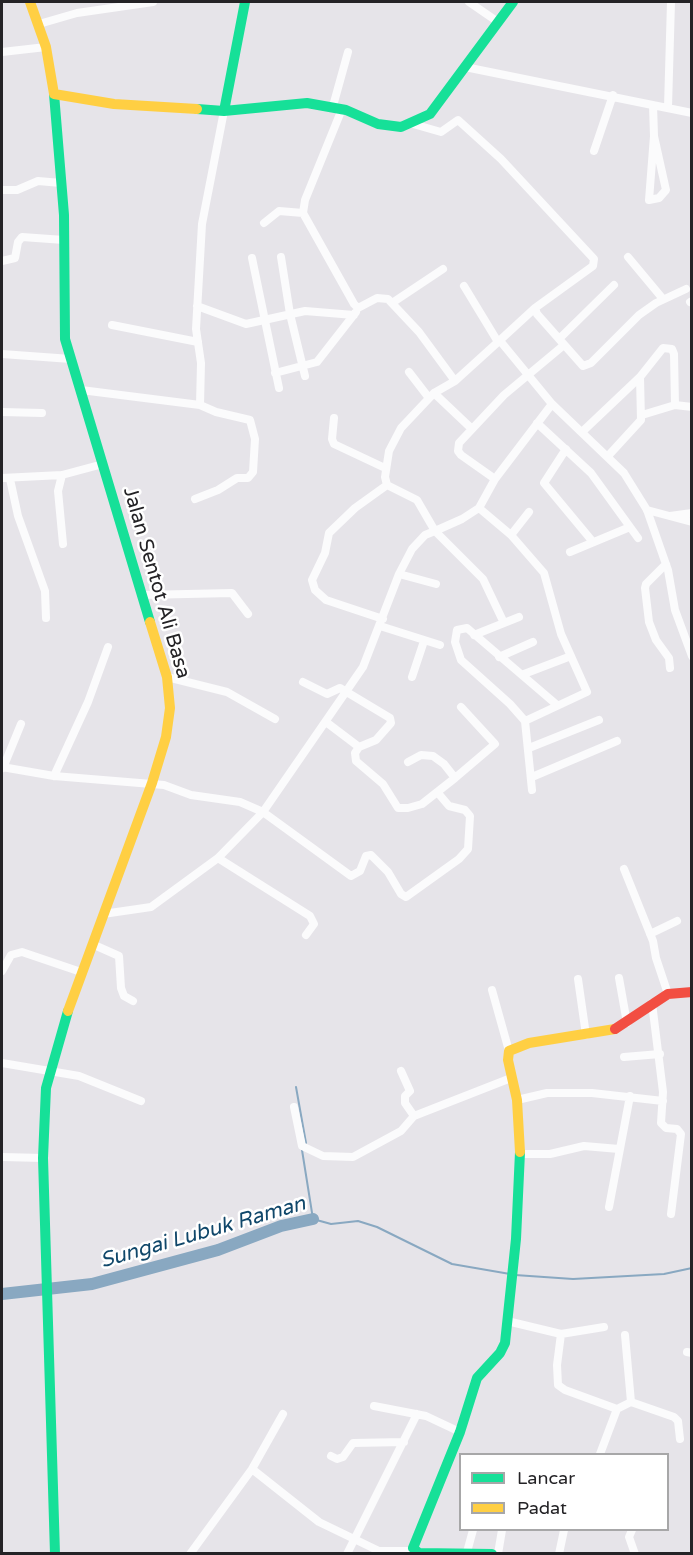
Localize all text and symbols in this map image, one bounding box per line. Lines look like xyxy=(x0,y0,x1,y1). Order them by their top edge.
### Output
street label: Jalan Sentot Ali Basa xyxy=(117,484,195,682)
water label: Sungai Lubuk Raman xyxy=(97,1192,309,1274)
legend xyxy=(459,1453,669,1531)
text: Lancar xyxy=(517,1467,575,1489)
text: Padat xyxy=(517,1497,567,1519)

